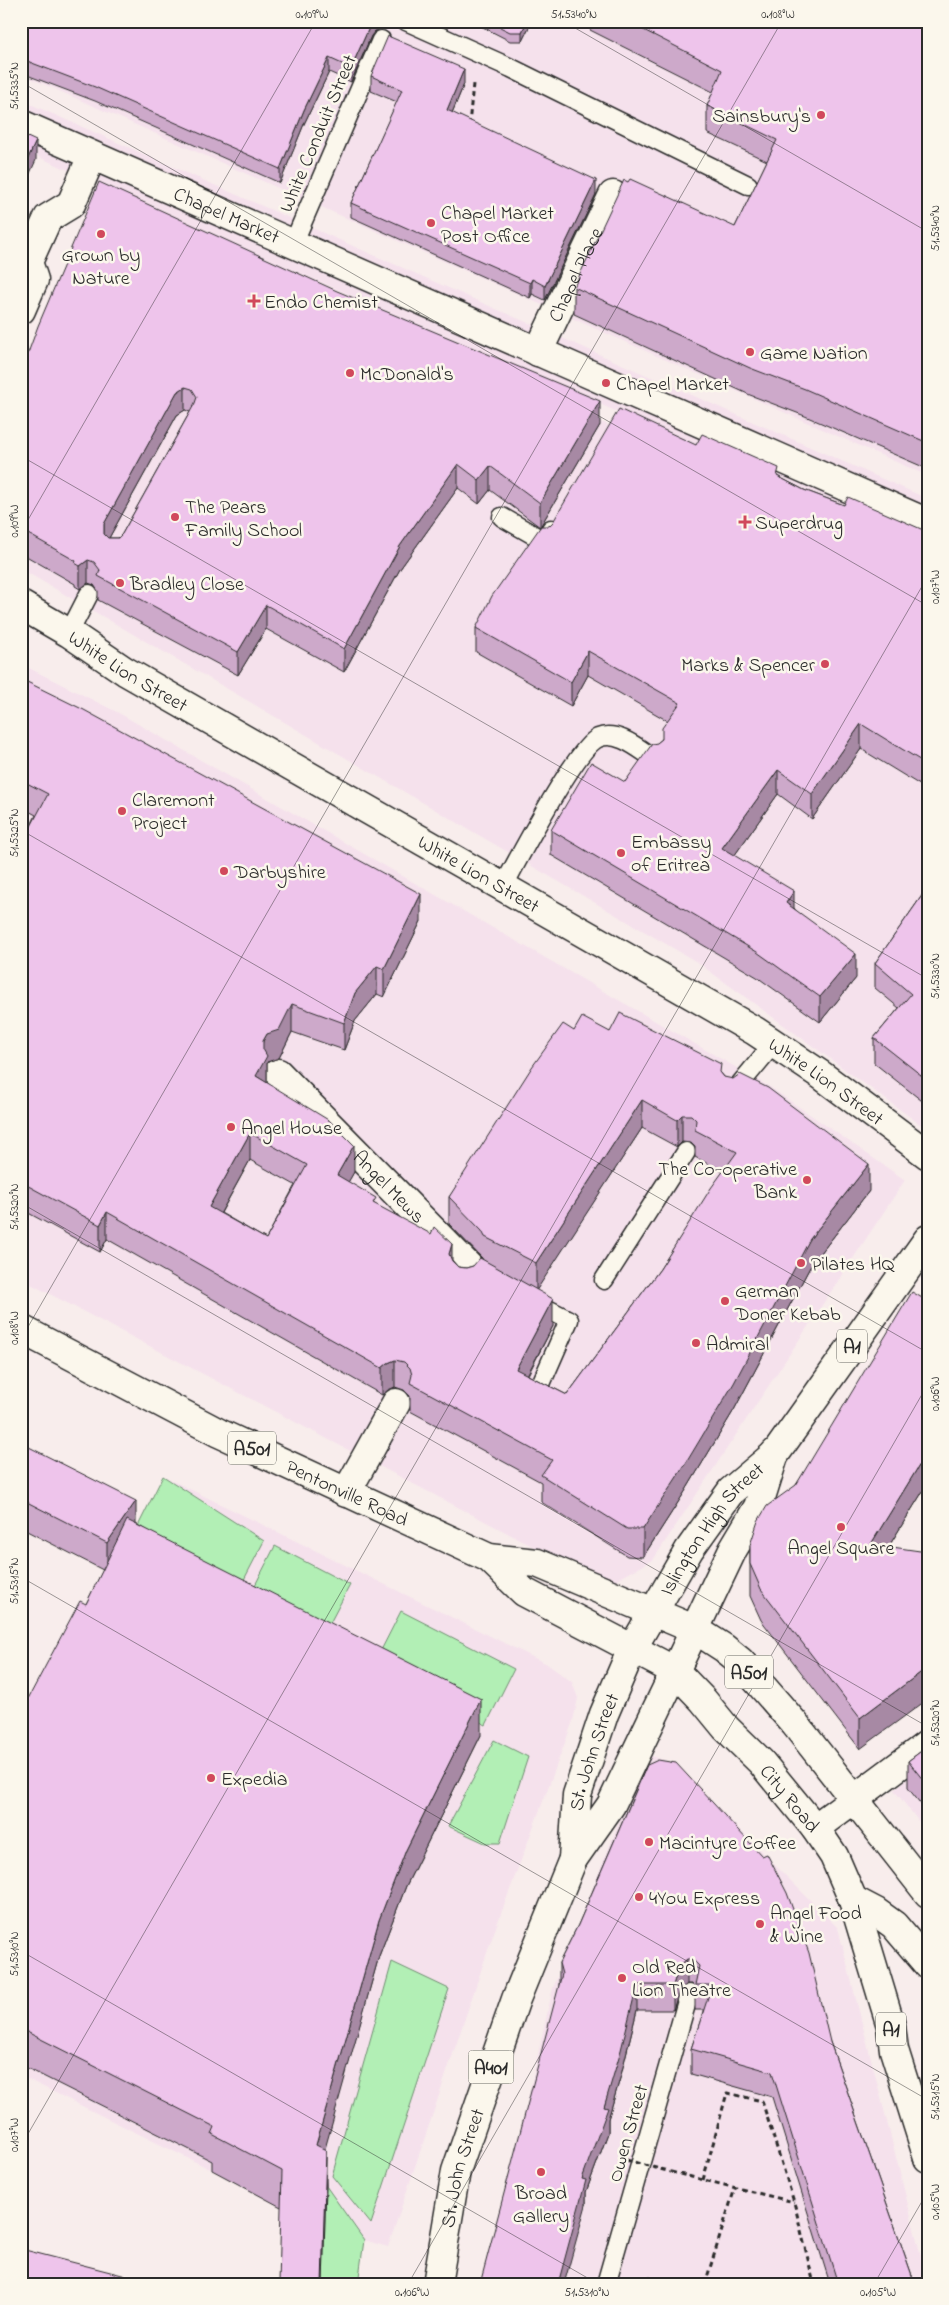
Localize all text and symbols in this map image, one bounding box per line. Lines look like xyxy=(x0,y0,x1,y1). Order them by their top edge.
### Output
text: 0.109°W xyxy=(296,6,328,24)
text: 51.5340°N xyxy=(551,6,597,24)
text: 0.108°W xyxy=(761,6,795,24)
street label: White Conduit Street xyxy=(273,50,366,217)
text: 51.5335°N xyxy=(6,62,24,110)
place label: Sainsbury's xyxy=(712,103,811,132)
marker: Sainsbury's xyxy=(815,109,827,121)
street label: Chapel Market xyxy=(168,181,284,253)
place label: Chapel Market Post Office xyxy=(441,200,554,252)
text: 51.5340°N xyxy=(927,205,945,251)
marker: Chapel Market Post Office xyxy=(425,217,437,229)
street label: Chapel Place xyxy=(542,223,612,328)
marker: Grown by Nature xyxy=(95,228,107,240)
place label: Grown by Nature xyxy=(62,242,140,294)
place label: Endo Chemist xyxy=(264,289,378,318)
marker: Endo Chemist xyxy=(248,295,260,307)
place label: Game Nation xyxy=(760,340,868,369)
marker: Game Nation xyxy=(744,346,756,358)
place label: McDonald's xyxy=(360,361,454,390)
marker: McDonald's xyxy=(344,367,356,379)
place label: Chapel Market xyxy=(616,371,729,400)
marker: Chapel Market xyxy=(600,377,612,389)
place label: The Pears Family School xyxy=(184,494,302,546)
text: 0.109°W xyxy=(6,505,24,537)
place label: Superdrug xyxy=(755,510,843,540)
marker: The Pears Family School xyxy=(169,511,181,523)
marker: Superdrug xyxy=(739,516,751,528)
text: 0.107°W xyxy=(927,570,945,604)
place label: Bradley Close xyxy=(129,571,244,600)
marker: Bradley Close xyxy=(114,577,126,589)
street label: White Lion Street xyxy=(61,624,193,721)
place label: Marks & Spencer xyxy=(681,652,816,681)
marker: Marks & Spencer xyxy=(819,658,831,670)
place label: Claremont Project xyxy=(132,787,215,839)
marker: Claremont Project xyxy=(116,805,128,817)
text: 51.5325°N xyxy=(6,808,24,858)
street label: White Lion Street xyxy=(412,829,544,922)
place label: Embassy of Eritrea xyxy=(631,829,711,881)
marker: Embassy of Eritrea xyxy=(615,847,627,859)
place label: Darbyshire xyxy=(233,859,326,888)
marker: Darbyshire xyxy=(218,865,230,877)
text: 51.5330°N xyxy=(927,953,945,999)
street label: White Lion Street xyxy=(761,1032,889,1134)
place label: Angel House xyxy=(241,1115,342,1145)
marker: Angel House xyxy=(225,1121,237,1133)
street label: Angel Mews xyxy=(345,1145,431,1231)
place label: The Co-operative Bank xyxy=(658,1156,797,1208)
marker: The Co-operative Bank xyxy=(801,1174,813,1186)
text: 51.5320°N xyxy=(6,1183,24,1231)
place label: Pilates HQ xyxy=(811,1251,896,1280)
marker: Pilates HQ xyxy=(795,1257,807,1269)
place label: German Doner Kebab xyxy=(734,1278,841,1330)
marker: German Doner Kebab xyxy=(719,1295,731,1307)
text: 0.108°W xyxy=(6,1311,24,1345)
road number: A1 xyxy=(837,1330,867,1362)
place label: Admiral xyxy=(706,1331,769,1360)
marker: Admiral xyxy=(690,1337,702,1349)
text: 0.106°W xyxy=(927,1377,945,1411)
road number: A501 xyxy=(228,1432,276,1465)
street label: Pentonville Road xyxy=(280,1454,412,1536)
street label: Islington High Street xyxy=(654,1457,772,1602)
marker: Angel Square xyxy=(835,1521,847,1533)
place label: Angel Square xyxy=(788,1535,895,1565)
text: 51.5315°N xyxy=(6,1558,24,1604)
road number: A501 xyxy=(725,1655,773,1688)
street label: St. John Street xyxy=(564,1689,628,1812)
text: 51.5320°N xyxy=(927,1699,945,1747)
street label: City Road xyxy=(752,1759,825,1840)
place label: Expedia xyxy=(221,1766,288,1795)
marker: Expedia xyxy=(205,1772,217,1784)
place label: Macintyre Coffee xyxy=(659,1830,796,1859)
marker: Macintyre Coffee xyxy=(643,1836,655,1848)
place label: 4You Express xyxy=(649,1885,760,1914)
marker: 4You Express xyxy=(633,1891,645,1903)
place label: Angel Food & Wine xyxy=(770,1900,862,1952)
marker: Angel Food & Wine xyxy=(754,1918,766,1930)
text: 51.5310°N xyxy=(6,1931,24,1977)
place label: Old Red Lion Theatre xyxy=(632,1954,731,2006)
marker: Old Red Lion Theatre xyxy=(616,1972,628,1984)
road number: A1 xyxy=(876,2012,906,2046)
road number: A401 xyxy=(468,2050,514,2084)
text: 51.5315°N xyxy=(927,2074,945,2120)
street label: Owen Street xyxy=(602,2081,657,2186)
street label: St. John Street xyxy=(435,2105,494,2230)
text: 0.107°W xyxy=(6,2118,24,2152)
marker: Broad Gallery xyxy=(535,2166,547,2178)
place label: Broad Gallery xyxy=(513,2180,569,2232)
text: 0.105°W xyxy=(927,2184,945,2220)
text: 0.106°W xyxy=(395,2284,429,2302)
text: 51.5310°N xyxy=(564,2284,610,2302)
text: 0.105°W xyxy=(860,2284,896,2302)

